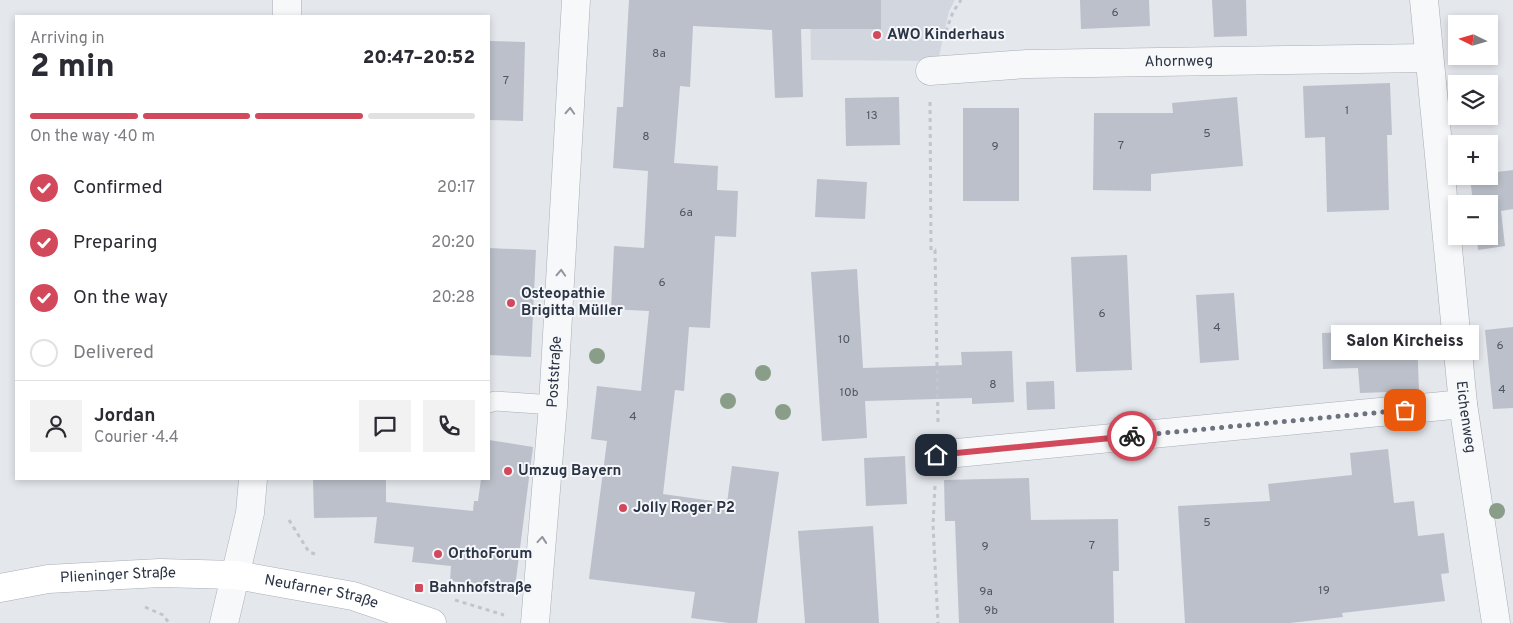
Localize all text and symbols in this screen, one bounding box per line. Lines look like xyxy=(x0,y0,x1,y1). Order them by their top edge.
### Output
house number: 6 xyxy=(1111,5,1119,21)
north arrow xyxy=(1448,15,1498,65)
map controls xyxy=(1448,15,1498,245)
place label: AWO Kinderhaus xyxy=(887,26,1005,45)
text: Arriving in xyxy=(30,29,105,49)
marker: AWO Kinderhaus xyxy=(871,29,883,41)
text: 20:47–20:52 xyxy=(363,46,475,70)
house number: 8a xyxy=(652,46,666,62)
text: 2 min xyxy=(30,48,115,88)
street label: Ahornweg xyxy=(1144,52,1213,72)
house number: 7 xyxy=(503,73,509,89)
button: layers xyxy=(1448,75,1498,125)
house number: 1 xyxy=(1345,103,1349,119)
one-way arrow xyxy=(564,106,575,114)
house number: 13 xyxy=(866,108,878,124)
house number: 5 xyxy=(1203,126,1211,142)
text: On the way · 40 m xyxy=(30,127,155,147)
house number: 8 xyxy=(642,129,650,145)
button: + xyxy=(1448,135,1498,185)
house number: 7 xyxy=(1118,138,1124,154)
house number: 9 xyxy=(991,139,999,155)
icon: check xyxy=(30,174,58,202)
text: Confirmed xyxy=(73,176,163,200)
text: 20:17 xyxy=(437,178,475,198)
button: − xyxy=(1448,195,1498,245)
house number: 6a xyxy=(679,205,693,221)
icon: check xyxy=(30,229,58,257)
text: Preparing xyxy=(73,231,157,255)
text: 20:20 xyxy=(431,233,475,253)
one-way arrow xyxy=(555,268,566,276)
house number: 6 xyxy=(658,275,666,291)
icon: check xyxy=(30,284,58,312)
place label: Osteopathie Brigitta Müller xyxy=(521,285,624,321)
text: On the way xyxy=(73,286,168,310)
text: 20:28 xyxy=(432,288,475,308)
marker: Osteopathie Brigitta Müller xyxy=(505,297,517,309)
house number: 6 xyxy=(1098,306,1106,322)
house number: 4 xyxy=(1213,320,1221,336)
callout: Salon Kircheiss xyxy=(1331,325,1479,360)
house number: 10 xyxy=(838,332,850,348)
text: Salon Kircheiss xyxy=(1346,332,1464,352)
street label: Poststraße xyxy=(543,335,566,408)
house number: 6 xyxy=(1496,338,1504,354)
text: Delivered xyxy=(73,341,154,365)
house number: 8 xyxy=(989,377,997,393)
street label: Eichenweg xyxy=(1451,380,1480,454)
house number: 4 xyxy=(1498,382,1506,398)
house number: 10b xyxy=(840,385,859,401)
pin xyxy=(1384,389,1426,431)
icon: bag xyxy=(1391,396,1419,424)
button: person xyxy=(30,400,82,452)
button: chat xyxy=(359,400,411,452)
button: phone xyxy=(423,400,475,452)
text: Jordan xyxy=(94,404,156,428)
house number: 4 xyxy=(629,409,637,425)
courier xyxy=(1107,411,1157,461)
icon: bike xyxy=(1118,422,1146,450)
text: Courier · 4.4 xyxy=(94,428,179,448)
pin xyxy=(915,434,957,476)
icon: home xyxy=(922,441,950,469)
place label: Umzug Bayern xyxy=(518,462,622,481)
marker: Umzug Bayern xyxy=(502,465,514,477)
place label: Jolly Roger P2 xyxy=(633,499,735,518)
marker: Jolly Roger P2 xyxy=(617,502,629,514)
house number: 5 xyxy=(1203,515,1211,531)
one-way arrow xyxy=(536,535,547,543)
house number: 7 xyxy=(1089,538,1095,554)
house number: 9 xyxy=(981,539,989,555)
place label: OrthoForum xyxy=(448,545,532,564)
marker: OrthoForum xyxy=(432,548,444,560)
street label: Plieninger Straße xyxy=(60,563,176,588)
street label: Neufarner Straße xyxy=(263,571,381,613)
place label: Bahnhofstraße xyxy=(429,579,532,598)
marker: Bahnhofstraße xyxy=(413,582,425,594)
house number: 19 xyxy=(1318,583,1330,599)
house number: 9a xyxy=(979,584,993,600)
house number: 9b xyxy=(984,603,998,619)

